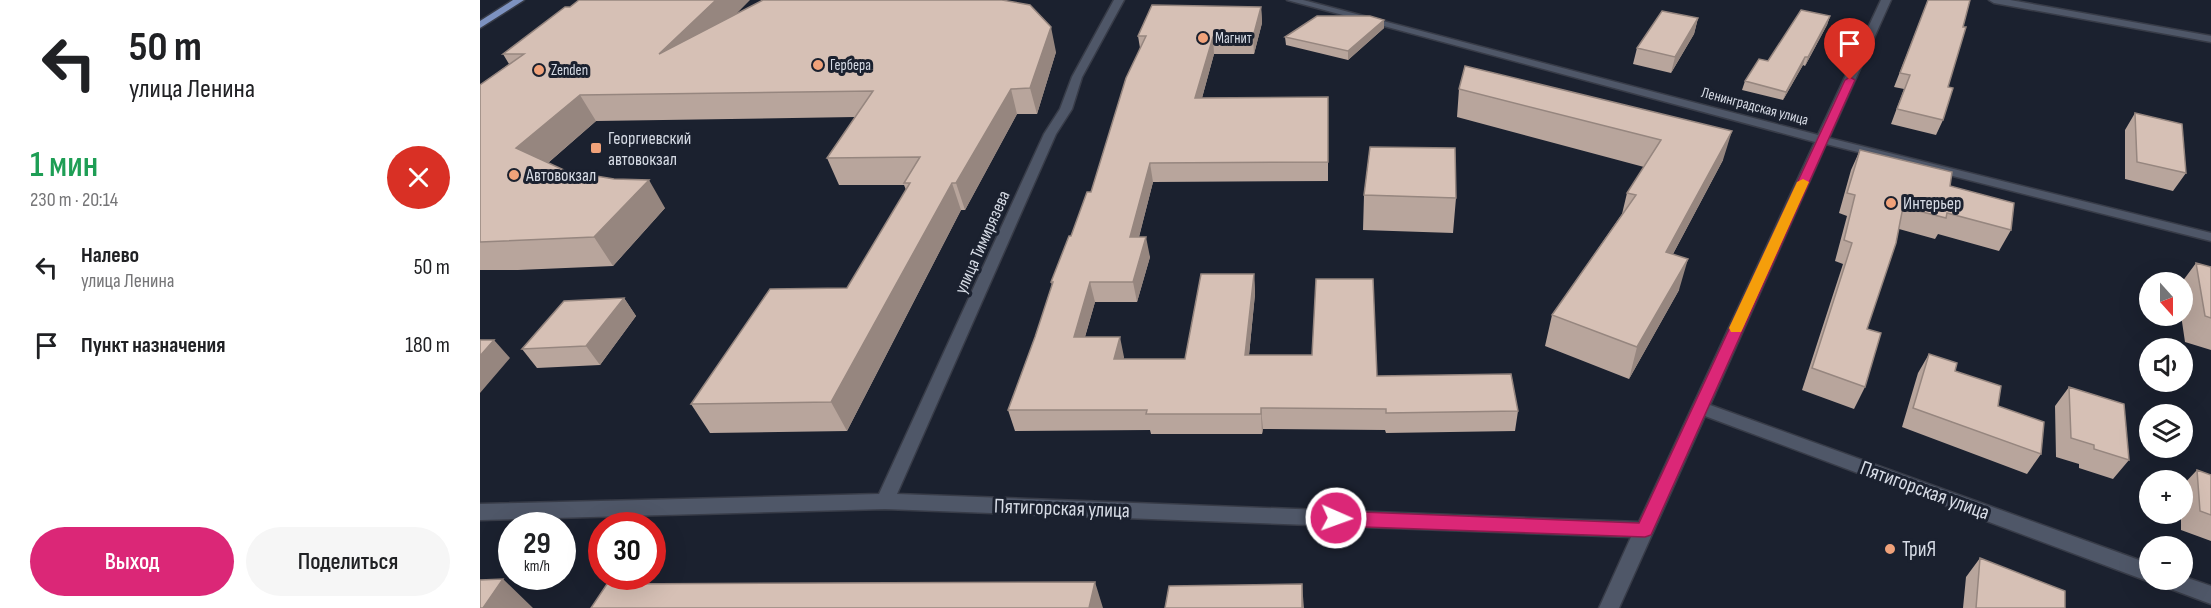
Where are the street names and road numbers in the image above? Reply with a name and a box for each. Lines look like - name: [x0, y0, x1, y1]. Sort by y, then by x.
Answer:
- street label: Ленинградская улица: [1699, 83, 1811, 130]
- street label: улица Тимирязева: [950, 187, 1015, 297]
- street label: Пятигорская улица: [1857, 455, 1993, 525]
- street label: Пятигорская улица: [994, 494, 1130, 523]

